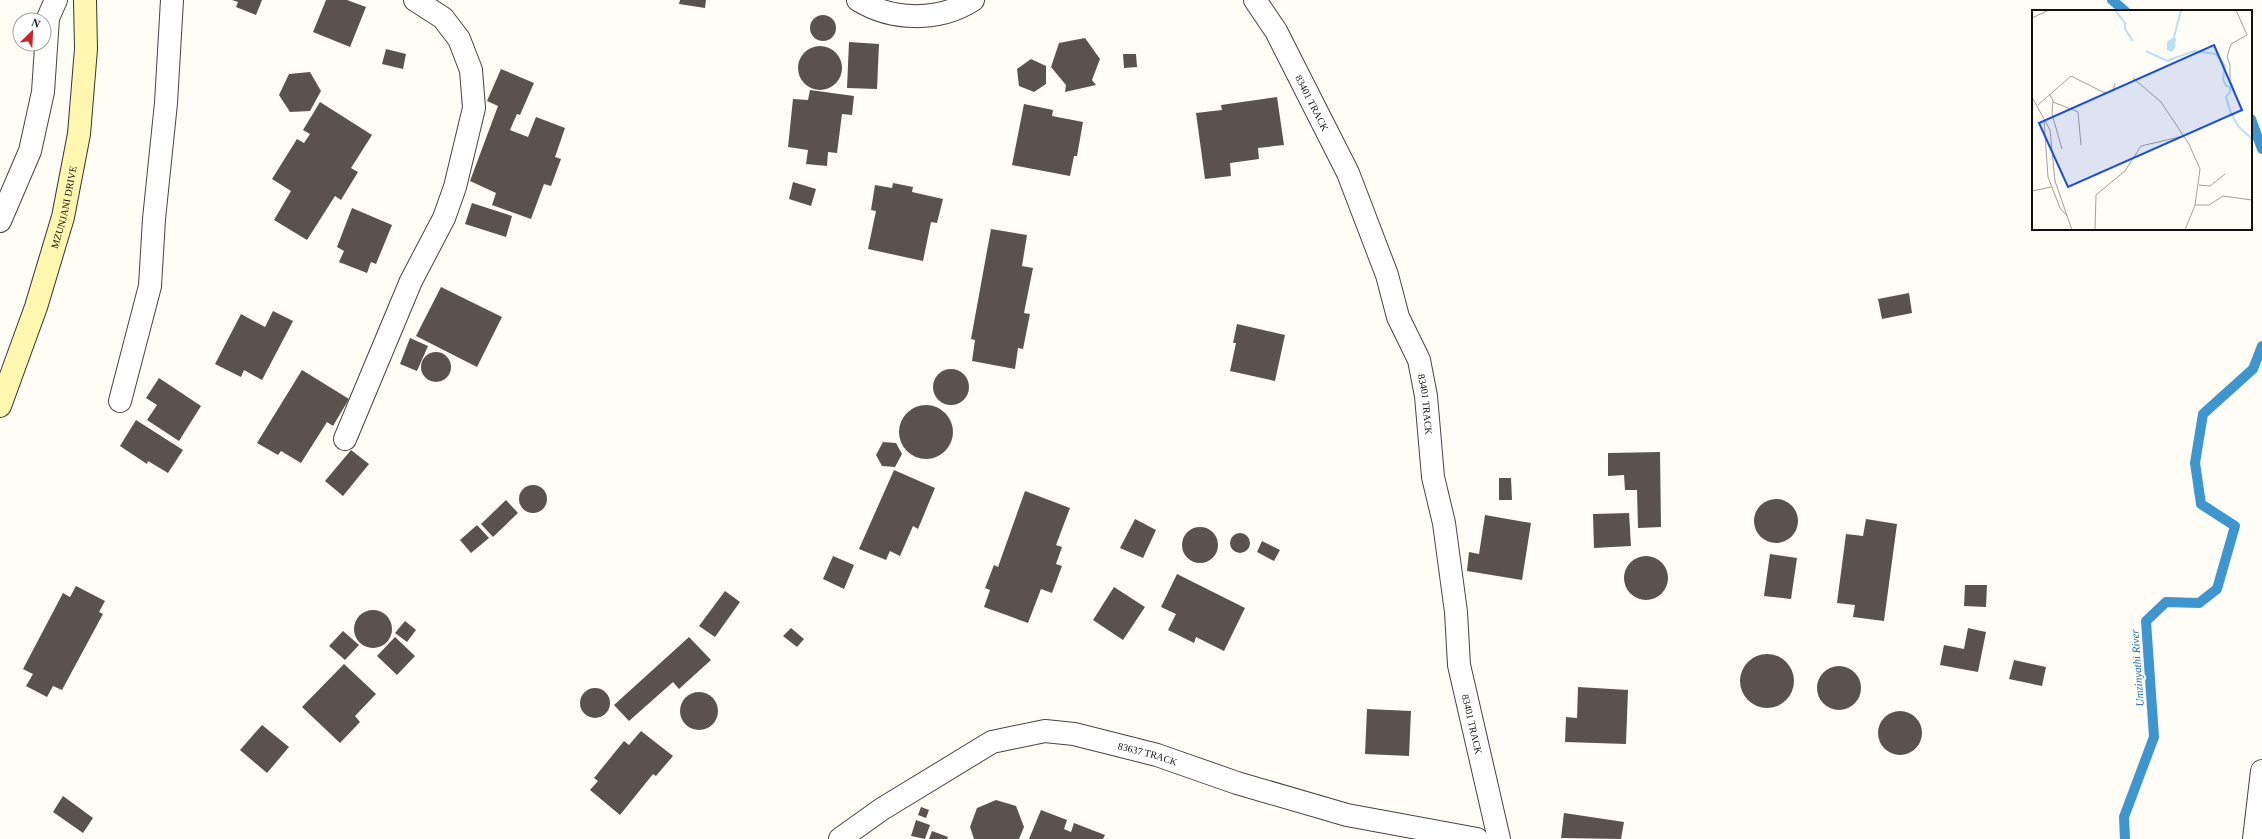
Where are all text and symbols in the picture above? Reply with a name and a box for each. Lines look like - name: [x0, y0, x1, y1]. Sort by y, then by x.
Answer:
- inset map: [2032, 10, 2252, 230]
- north arrow: [12, 12, 52, 52]
- text: N: [30, 16, 42, 30]
- street label: 83401 TRACK: [1294, 73, 1332, 133]
- street label: MZUNJANI DRIVE: [48, 165, 78, 250]
- street label: 83401 TRACK: [1416, 373, 1435, 436]
- water label: Umzinyathi River: [2128, 628, 2146, 707]
- street label: 83401 TRACK: [1460, 693, 1485, 756]
- street label: 83637 TRACK: [1117, 740, 1180, 767]

